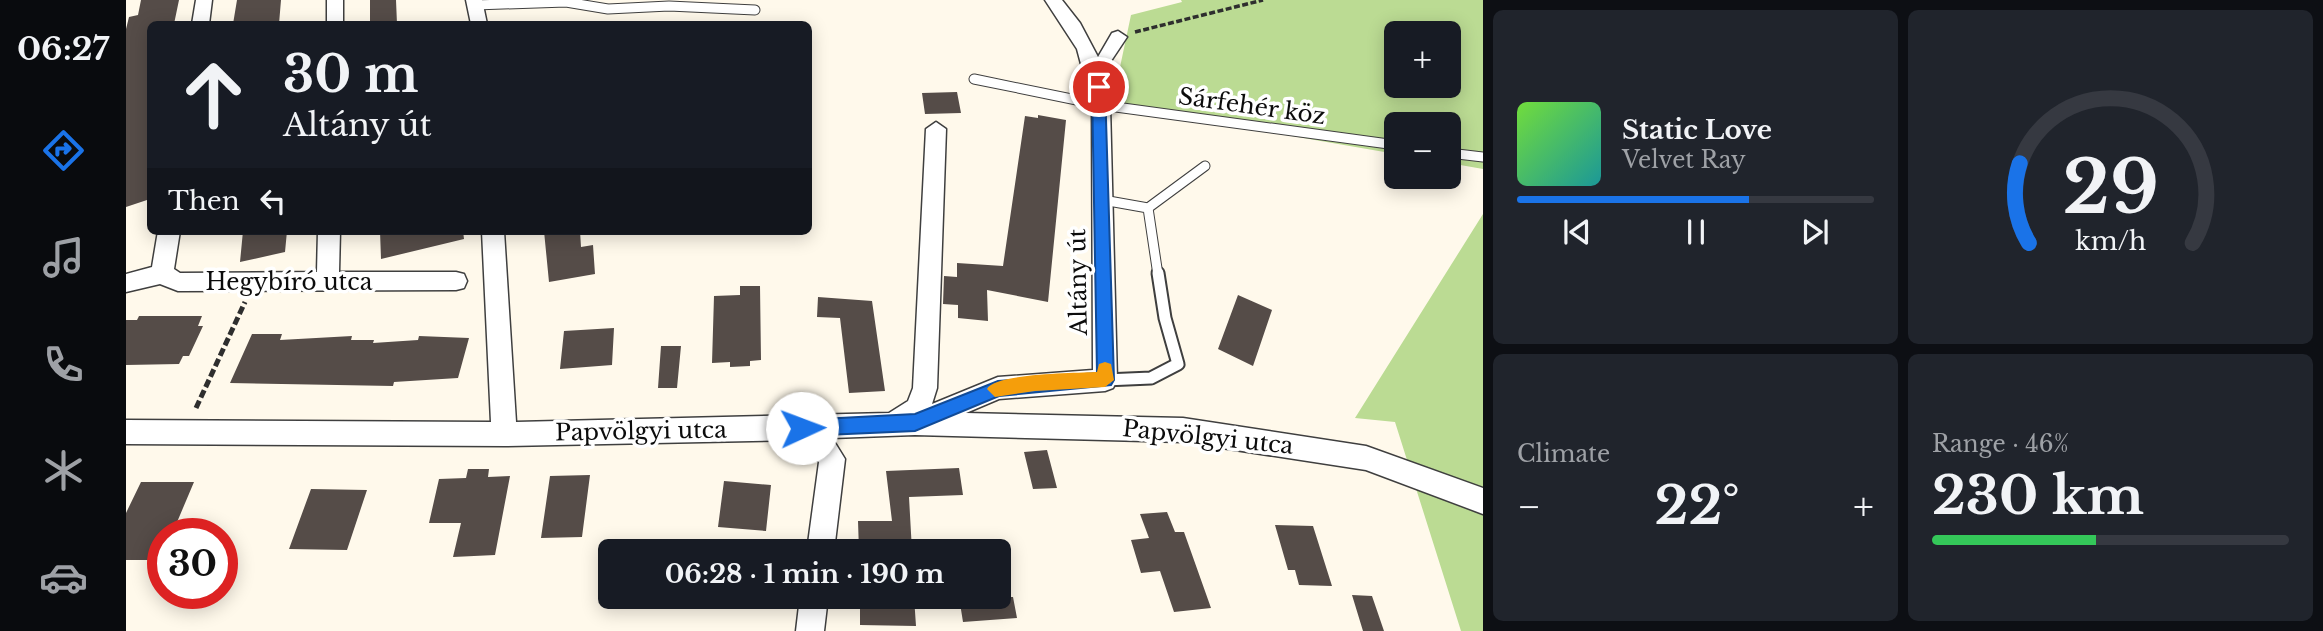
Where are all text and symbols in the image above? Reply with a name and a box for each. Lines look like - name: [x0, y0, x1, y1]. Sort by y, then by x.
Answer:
- map controls: [1384, 21, 1461, 189]
- button: +: [1384, 21, 1461, 98]
- text: 06:27: [17, 29, 109, 69]
- text: 30 m: [283, 44, 418, 105]
- icon: ahead: [168, 49, 259, 140]
- pin: [1069, 57, 1129, 117]
- icon: arrive: [1080, 68, 1118, 106]
- street label: Sárfehér köz: [1177, 82, 1327, 130]
- text: Altány út: [283, 105, 432, 145]
- button: −: [1384, 112, 1461, 189]
- text: Static Love: [1622, 114, 1772, 146]
- icon: directions: [39, 126, 88, 175]
- text: 29: [2062, 142, 2159, 233]
- text: Velvet Ray: [1622, 146, 1746, 174]
- icon: left: [254, 182, 292, 220]
- text: Then: [168, 185, 240, 217]
- icon: previous: [1558, 213, 1596, 251]
- icon: pause: [1677, 213, 1715, 251]
- icon: next: [1796, 213, 1834, 251]
- text: km/h: [2075, 226, 2146, 257]
- street label: Altány út: [1063, 228, 1093, 337]
- icon: music: [39, 233, 88, 282]
- street label: Hegybíró utca: [206, 268, 373, 296]
- icon: phone: [39, 340, 88, 389]
- position arrow: [765, 391, 839, 465]
- street label: Papvölgyi utca: [1121, 414, 1295, 460]
- street label: Papvölgyi utca: [555, 416, 727, 446]
- text: Range · 46%: [1932, 430, 2069, 458]
- text: Climate: [1517, 440, 1610, 468]
- icon: climate: [39, 446, 88, 495]
- text: 230 km: [1932, 464, 2144, 528]
- text: 22°: [1655, 474, 1740, 538]
- text: −: [1517, 483, 1541, 530]
- text: +: [1853, 483, 1874, 530]
- speed limit sign: 30: [147, 518, 238, 609]
- icon: car: [39, 553, 88, 602]
- text: 06:28 · 1 min · 190 m: [665, 558, 944, 590]

